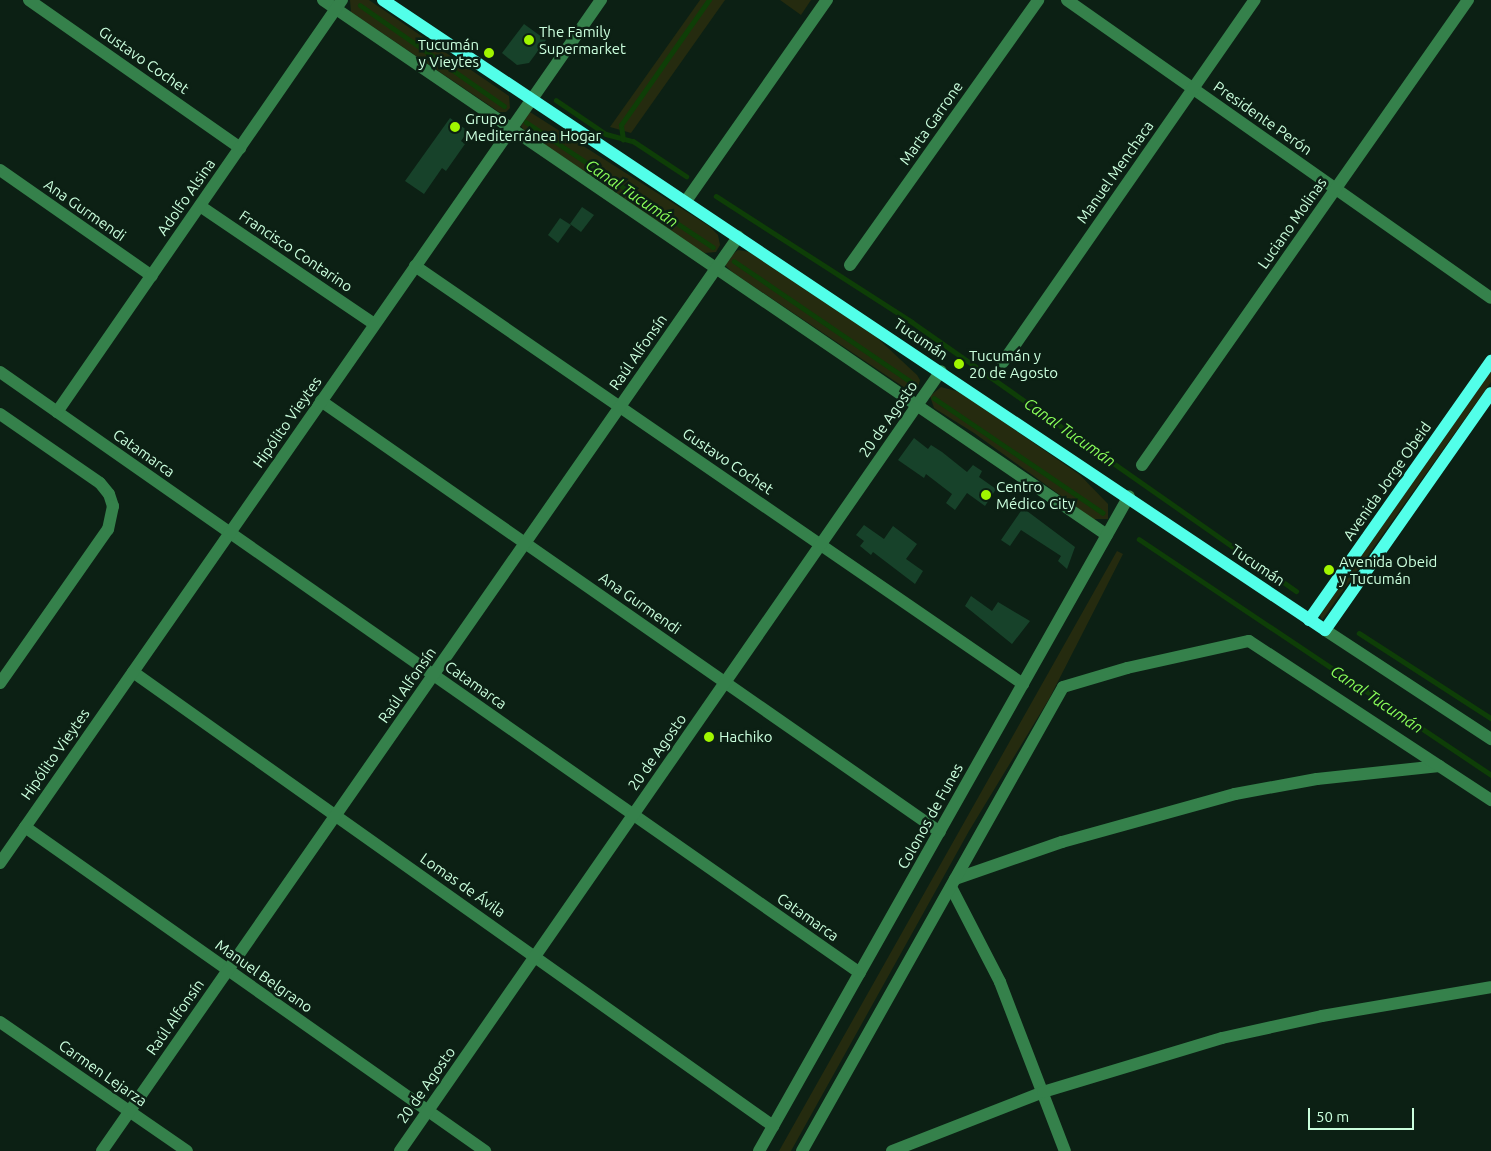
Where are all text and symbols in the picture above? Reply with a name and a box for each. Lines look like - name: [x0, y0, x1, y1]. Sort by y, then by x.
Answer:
- street label: Gustavo Cochet: [96, 22, 192, 98]
- place label: The Family Supermarket: [539, 22, 626, 57]
- marker: The Family Supermarket: [523, 34, 535, 46]
- place label: Tucumán y Vieytes: [418, 35, 479, 70]
- marker: Tucumán y Vieytes: [483, 47, 495, 59]
- street label: Presidente Perón: [1210, 77, 1316, 159]
- street label: Marta Garrone: [896, 78, 966, 168]
- place label: Grupo Mediterránea Hogar: [465, 109, 601, 144]
- street label: Manuel Menchaca: [1073, 117, 1157, 227]
- marker: Grupo Mediterránea Hogar: [449, 121, 461, 133]
- street label: Adolfo Alsina: [153, 155, 219, 239]
- water label: Canal Tucumán: [582, 155, 682, 231]
- street label: Luciano Molinas: [1254, 174, 1330, 272]
- street label: Ana Gurmendi: [41, 175, 129, 245]
- street label: Francisco Contarino: [236, 206, 356, 296]
- street label: Raúl Alfonsín: [605, 311, 671, 393]
- street label: Tucumán: [891, 314, 951, 364]
- place label: Tucumán y 20 de Agosto: [969, 346, 1058, 381]
- marker: Tucumán y 20 de Agosto: [953, 358, 965, 370]
- street label: Hipólito Vieytes: [249, 373, 325, 471]
- street label: 20 de Agosto: [855, 377, 921, 461]
- water label: Canal Tucumán: [1020, 393, 1120, 471]
- street label: Avenida Jorge Obeid: [1339, 418, 1435, 544]
- street label: Gustavo Cochet: [679, 424, 777, 498]
- street label: Catamarca: [110, 425, 178, 481]
- place label: Centro Médico City: [996, 477, 1075, 512]
- marker: Centro Médico City: [980, 489, 992, 501]
- street label: Tucumán: [1228, 540, 1288, 590]
- place label: Avenida Obeid y Tucumán: [1339, 552, 1437, 587]
- marker: Avenida Obeid y Tucumán: [1323, 564, 1335, 576]
- street label: Ana Gurmendi: [596, 568, 684, 638]
- street label: Raúl Alfonsín: [374, 644, 440, 726]
- street label: Catamarca: [442, 657, 510, 713]
- water label: Canal Tucumán: [1327, 661, 1427, 737]
- street label: Hipólito Vieytes: [17, 705, 93, 803]
- street label: 20 de Agosto: [624, 710, 690, 794]
- place label: Hachiko: [719, 728, 772, 746]
- marker: Hachiko: [703, 731, 715, 743]
- street label: Colonos de Funes: [894, 760, 966, 872]
- street label: Lomas de Ávila: [417, 849, 509, 921]
- street label: Catamarca: [774, 889, 842, 945]
- street label: Manuel Belgrano: [212, 936, 316, 1016]
- street label: Raúl Alfonsín: [142, 976, 208, 1058]
- street label: Carmen Lejarza: [55, 1036, 151, 1110]
- street label: 20 de Agosto: [393, 1043, 459, 1127]
- scale bar: [1311, 1098, 1417, 1130]
- text: 50 m: [1316, 1108, 1349, 1125]

